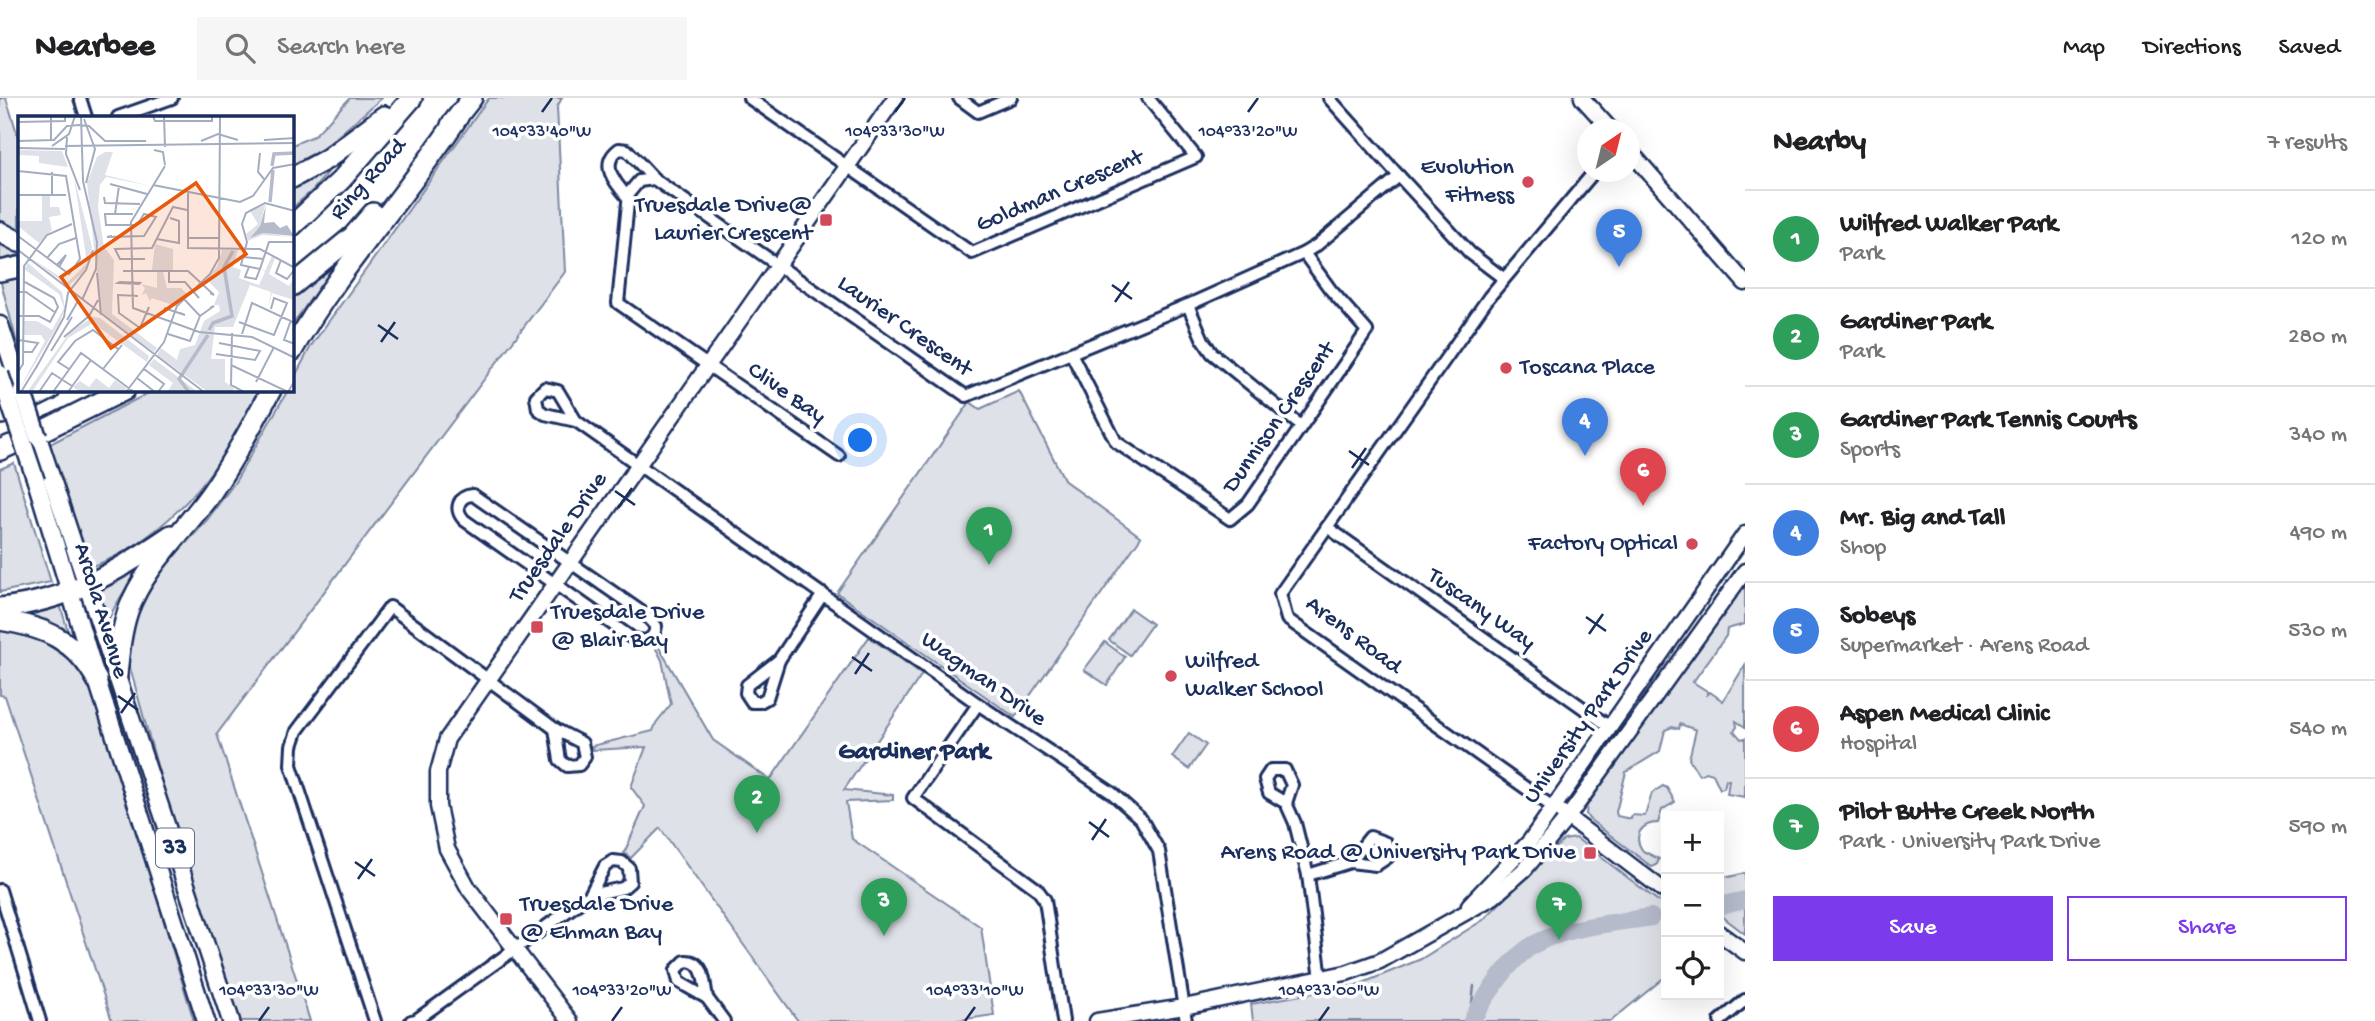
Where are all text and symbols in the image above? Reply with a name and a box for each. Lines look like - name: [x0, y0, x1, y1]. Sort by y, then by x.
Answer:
- search box: [197, 17, 687, 80]
- text: Nearbee: [35, 29, 155, 67]
- icon: search: [221, 29, 259, 67]
- text: Search here: [277, 33, 405, 64]
- text: Map: [2063, 34, 2105, 63]
- text: Directions: [2143, 34, 2241, 63]
- text: Saved: [2279, 34, 2340, 63]
- inset map: [18, 116, 294, 392]
- north arrow: [1577, 119, 1640, 182]
- text: 104°33'40"W: [492, 122, 591, 143]
- text: 104°33'30"W: [844, 122, 945, 143]
- text: 104°33'20"W: [1197, 122, 1298, 143]
- text: Nearby: [1773, 126, 1866, 161]
- text: 7 results: [2267, 130, 2347, 157]
- street label: Ring Road: [324, 131, 415, 227]
- street label: Goldman Crescent: [972, 143, 1150, 240]
- place label: Evolution Fitness: [1421, 154, 1515, 211]
- marker: Evolution Fitness: [1520, 174, 1536, 190]
- place label: Truesdale Drive@ Laurier Crescent: [633, 192, 814, 249]
- pin: 5: [1596, 209, 1642, 267]
- text: Wilfred Walker Park: [1840, 210, 2058, 241]
- marker: Truesdale Drive@ Laurier Crescent: [818, 212, 834, 228]
- text: 1: [1791, 226, 1801, 253]
- text: 120 m: [2292, 226, 2347, 253]
- text: Park: [1840, 241, 1884, 268]
- street label: Laurier Crescent: [831, 270, 979, 385]
- text: Gardiner Park: [1840, 308, 1992, 339]
- text: 2: [1790, 324, 1802, 351]
- text: 280 m: [2288, 324, 2347, 351]
- street label: Dunnison Crescent: [1216, 335, 1344, 501]
- text: Park: [1840, 339, 1884, 366]
- place label: Toscana Place: [1518, 354, 1655, 383]
- street label: Clive Bay: [741, 356, 831, 432]
- marker: Toscana Place: [1498, 360, 1514, 376]
- pin: 4: [1562, 398, 1608, 456]
- text: Gardiner Park Tennis Courts: [1840, 406, 2136, 437]
- text: 3: [1790, 422, 1802, 449]
- text: 340 m: [2289, 422, 2347, 449]
- your location: [843, 423, 877, 457]
- text: Sports: [1840, 437, 1900, 464]
- pin: 6: [1620, 448, 1666, 506]
- street label: Truesdale Drive: [502, 466, 615, 611]
- text: Mr. Big and Tall: [1840, 504, 2006, 535]
- pin: 1: [966, 507, 1012, 565]
- text: 4: [1791, 520, 1801, 547]
- text: 490 m: [2290, 520, 2347, 547]
- place label: Factory Optical: [1527, 530, 1678, 559]
- text: Shop: [1840, 535, 1886, 562]
- marker: Factory Optical: [1684, 536, 1700, 552]
- street label: Arcola Avenue: [66, 540, 134, 683]
- street label: Tuscany Way: [1420, 561, 1541, 658]
- street label: Arens Road: [1299, 590, 1409, 683]
- place label: Truesdale Drive @ Blair Bay: [549, 599, 705, 656]
- text: Sobeys: [1840, 602, 1915, 633]
- text: 5: [1790, 618, 1802, 645]
- text: 530 m: [2288, 618, 2347, 645]
- marker: Truesdale Drive @ Blair Bay: [529, 619, 545, 635]
- street label: University Park Drive: [1518, 623, 1661, 810]
- street label: Wagman Drive: [914, 626, 1052, 734]
- text: Supermarket · Arens Road: [1840, 633, 2088, 660]
- place label: Wilfred Walker School: [1185, 648, 1324, 705]
- marker: Wilfred Walker School: [1163, 668, 1179, 684]
- text: Aspen Medical Clinic: [1840, 700, 2049, 731]
- text: 6: [1790, 716, 1802, 743]
- text: 540 m: [2289, 716, 2347, 743]
- text: Hospital: [1840, 731, 1917, 758]
- district label: Gardiner Park: [838, 738, 993, 769]
- pin: 2: [734, 775, 780, 833]
- text: Pilot Butte Creek North: [1840, 798, 2094, 829]
- map controls: [1661, 811, 1724, 1000]
- button: +: [1661, 811, 1724, 874]
- text: 7: [1790, 814, 1802, 841]
- text: 590 m: [2289, 814, 2347, 841]
- road number: 33: [156, 828, 194, 868]
- text: Park · University Park Drive: [1840, 829, 2100, 856]
- place label: Arens Road @ University Park Drive: [1221, 839, 1577, 868]
- marker: Arens Road @ University Park Drive: [1582, 845, 1598, 861]
- button: −: [1661, 874, 1724, 937]
- pin: 3: [861, 878, 907, 936]
- pin: 7: [1536, 882, 1582, 940]
- place label: Truesdale Drive @ Ehman Bay: [518, 891, 674, 948]
- button: Save: [1773, 896, 2053, 961]
- button: Share: [2067, 896, 2347, 961]
- marker: Truesdale Drive @ Ehman Bay: [498, 911, 514, 927]
- button: locate: [1661, 937, 1724, 1000]
- text: 104°33'30"W: [218, 981, 319, 1002]
- text: 104°33'20"W: [571, 981, 672, 1002]
- text: 104°33'10"W: [925, 981, 1024, 1002]
- text: 104°33'00"W: [1278, 981, 1379, 1002]

